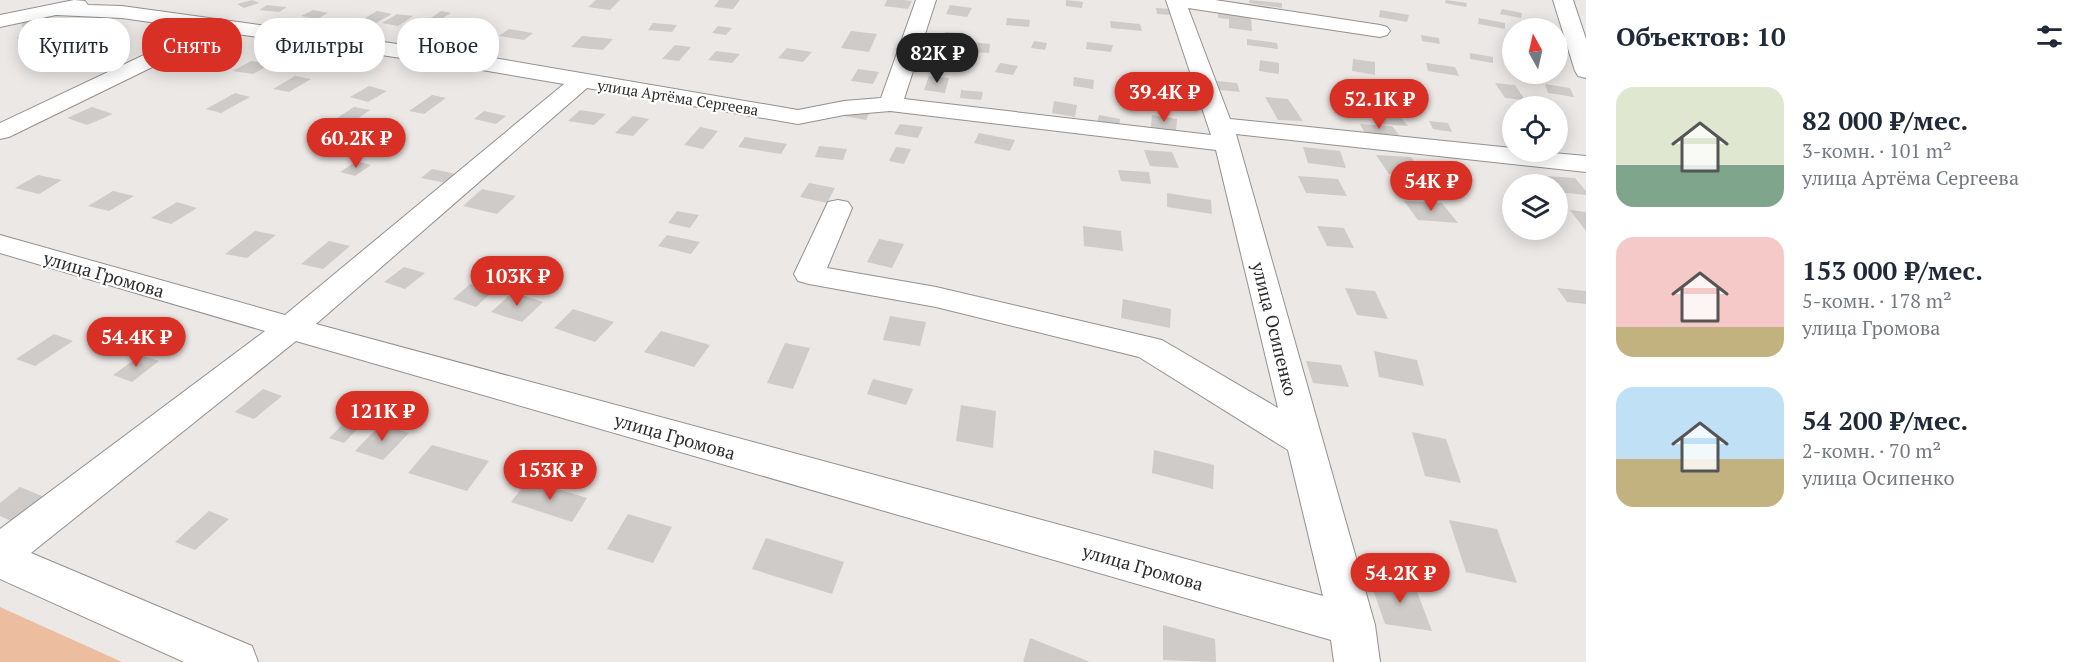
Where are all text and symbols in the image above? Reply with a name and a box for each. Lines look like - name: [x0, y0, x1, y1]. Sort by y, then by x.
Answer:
- chip: Купить: [18, 18, 130, 72]
- chip: Снять: [142, 18, 242, 72]
- chip: Фильтры: [254, 18, 385, 72]
- chip: Новое: [397, 18, 499, 72]
- north arrow: [1502, 18, 1568, 84]
- map controls: [1502, 18, 1568, 240]
- text: Объектов: 10: [1616, 19, 1786, 53]
- icon: filters: [2033, 20, 2066, 53]
- pin: 82K ₽: [895, 33, 979, 84]
- text: 82K ₽: [910, 39, 964, 66]
- pin: 39.4K ₽: [1109, 72, 1219, 123]
- street label: улица Артёма Сергеева: [595, 74, 760, 120]
- text: 39.4K ₽: [1129, 78, 1199, 105]
- pin: 52.1K ₽: [1324, 79, 1434, 130]
- text: 52.1K ₽: [1344, 85, 1414, 112]
- button: locate: [1502, 96, 1568, 162]
- text: 82 000 ₽/мес.: [1802, 103, 1968, 137]
- icon: home: [1664, 111, 1736, 183]
- pin: 60.2K ₽: [301, 118, 411, 169]
- text: 60.2K ₽: [321, 124, 391, 151]
- text: 3-комн. · 101 m²: [1802, 137, 1952, 164]
- pin: 54K ₽: [1389, 161, 1473, 212]
- text: улица Артёма Сергеева: [1802, 164, 2019, 191]
- text: 54K ₽: [1404, 167, 1458, 194]
- button: layers: [1502, 174, 1568, 240]
- street label: улица Громова: [40, 245, 167, 303]
- text: 153 000 ₽/мес.: [1802, 253, 1983, 287]
- pin: 103K ₽: [468, 256, 566, 307]
- street label: улица Осипенко: [1247, 259, 1303, 399]
- icon: home: [1664, 261, 1736, 333]
- text: 103K ₽: [485, 262, 549, 289]
- text: 5-комн. · 178 m²: [1802, 287, 1952, 314]
- text: улица Громова: [1802, 314, 1940, 341]
- pin: 54.4K ₽: [81, 317, 191, 368]
- text: 54.4K ₽: [101, 323, 171, 350]
- pin: 121K ₽: [333, 391, 431, 442]
- text: 121K ₽: [350, 397, 414, 424]
- text: 54 200 ₽/мес.: [1802, 403, 1968, 437]
- street label: улица Громова: [611, 407, 738, 465]
- icon: home: [1664, 411, 1736, 483]
- text: 2-комн. · 70 m²: [1802, 437, 1941, 464]
- pin: 153K ₽: [501, 450, 599, 501]
- text: 153K ₽: [518, 456, 582, 483]
- text: улица Осипенко: [1802, 464, 1955, 491]
- street label: улица Громова: [1079, 538, 1206, 596]
- pin: 54.2K ₽: [1345, 553, 1455, 604]
- text: 54.2K ₽: [1365, 559, 1435, 586]

